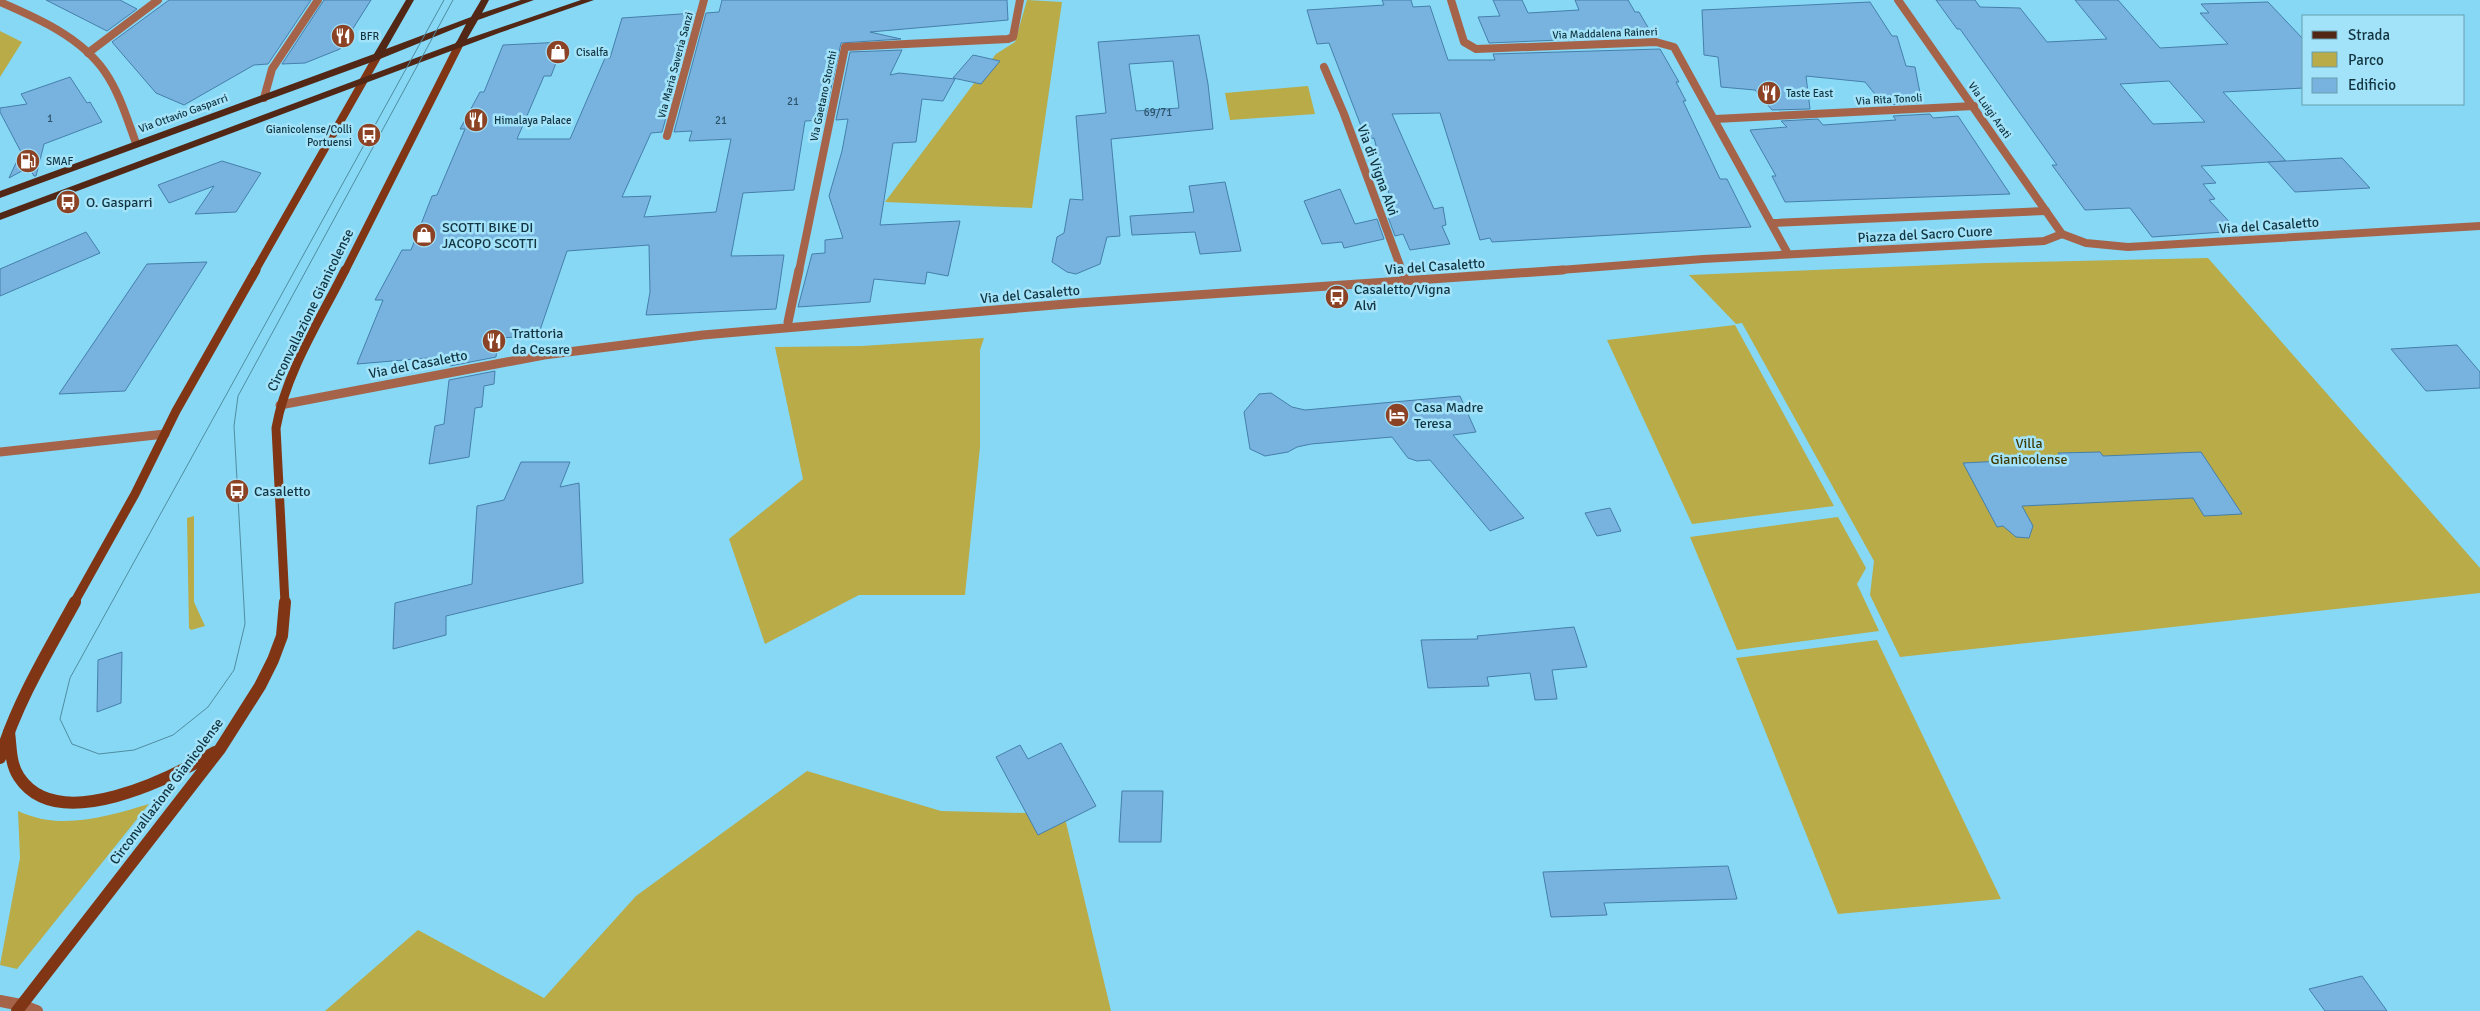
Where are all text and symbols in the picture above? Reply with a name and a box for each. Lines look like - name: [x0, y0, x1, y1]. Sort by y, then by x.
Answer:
- street label: Via Maria Saveria Sanzi: [655, 10, 696, 120]
- legend: [2302, 15, 2465, 105]
- restaurant icon: BFR: [330, 23, 356, 49]
- street label: Via Maddalena Raineri: [1552, 25, 1658, 42]
- text: Strada: [2348, 26, 2390, 44]
- place label: BFR: [360, 30, 379, 43]
- shop icon: Cisalfa: [545, 39, 571, 65]
- place label: Cisalfa: [576, 46, 609, 59]
- street label: Via Gaetano Storchi: [808, 49, 839, 143]
- text: Parco: [2348, 51, 2384, 69]
- text: Edificio: [2348, 76, 2396, 94]
- restaurant icon: Taste East: [1756, 80, 1782, 106]
- street label: Via Luigi Arati: [1965, 80, 2014, 141]
- place label: Taste East: [1786, 87, 1833, 100]
- street label: Via Ottavio Gasparri: [137, 91, 229, 136]
- street label: Via Rita Tonoli: [1855, 91, 1923, 108]
- house number: 21: [787, 95, 799, 108]
- house number: 69/71: [1144, 106, 1172, 119]
- restaurant icon: Himalaya Palace: [463, 107, 489, 133]
- house number: 1: [47, 112, 53, 125]
- place label: Himalaya Palace: [494, 114, 571, 127]
- house number: 21: [715, 114, 727, 127]
- bus stop icon: Gianicolense/Colli Portuensi: [356, 122, 382, 148]
- street label: Via di Vigna Alvi: [1353, 122, 1402, 218]
- place label: Gianicolense/Colli Portuensi: [266, 123, 352, 149]
- fuel station icon: SMAF: [15, 148, 41, 174]
- place label: SMAF: [46, 155, 74, 168]
- bus stop icon: O. Gasparri: [55, 189, 81, 215]
- place label: O. Gasparri: [86, 194, 153, 211]
- street label: Via del Casaletto: [2218, 214, 2320, 237]
- place label: SCOTTI BIKE DI JACOPO SCOTTI: [442, 219, 537, 252]
- shop icon: SCOTTI BIKE DI JACOPO SCOTTI: [411, 222, 437, 248]
- street label: Piazza del Sacro Cuore: [1857, 222, 1993, 247]
- street label: Circonvallazione Gianicolense: [264, 226, 357, 394]
- street label: Via del Casaletto: [1384, 255, 1486, 278]
- place label: Casaletto/Vigna Alvi: [1354, 281, 1450, 314]
- street label: Via del Casaletto: [979, 282, 1081, 307]
- bus stop icon: Casaletto/Vigna Alvi: [1324, 284, 1350, 310]
- place label: Trattoria da Cesare: [512, 325, 570, 358]
- restaurant icon: Trattoria da Cesare: [481, 328, 507, 354]
- street label: Via del Casaletto: [367, 347, 469, 382]
- place label: Casa Madre Teresa: [1414, 399, 1483, 432]
- hotel icon: Casa Madre Teresa: [1384, 402, 1410, 428]
- park label: Villa Gianicolense: [1991, 435, 2067, 468]
- bus stop icon: Casaletto: [224, 478, 250, 504]
- place label: Casaletto: [254, 483, 311, 500]
- street label: Circonvallazione Gianicolense: [106, 715, 227, 868]

